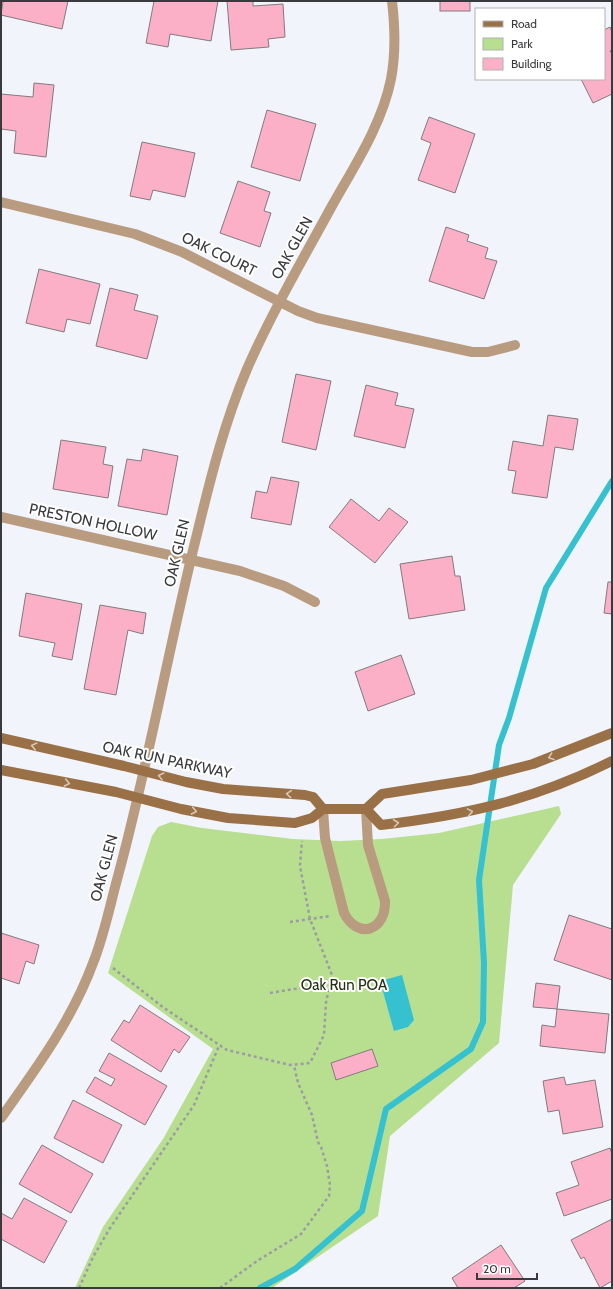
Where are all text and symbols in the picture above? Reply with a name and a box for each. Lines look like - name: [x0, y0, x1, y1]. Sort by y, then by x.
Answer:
- legend: [475, 8, 605, 80]
- text: Road: [511, 16, 537, 31]
- text: Park: [511, 36, 533, 51]
- text: Building: [511, 56, 553, 71]
- street label: OAK GLEN: [267, 213, 317, 283]
- street label: OAK COURT: [179, 228, 259, 280]
- street label: PRESTON HOLLOW: [27, 500, 159, 545]
- street label: OAK GLEN: [160, 517, 194, 589]
- street label: OAK RUN PARKWAY: [101, 738, 234, 783]
- one-way arrow: [31, 742, 37, 750]
- one-way arrow: [547, 753, 554, 761]
- one-way arrow: [158, 772, 165, 781]
- one-way arrow: [64, 778, 70, 787]
- one-way arrow: [286, 790, 292, 799]
- one-way arrow: [191, 806, 197, 815]
- one-way arrow: [467, 808, 473, 816]
- one-way arrow: [392, 819, 399, 828]
- street label: OAK GLEN: [86, 832, 122, 904]
- park label: Oak Run POA: [301, 976, 388, 994]
- scale bar: [477, 1255, 537, 1281]
- text: 20 m: [483, 1261, 511, 1276]

